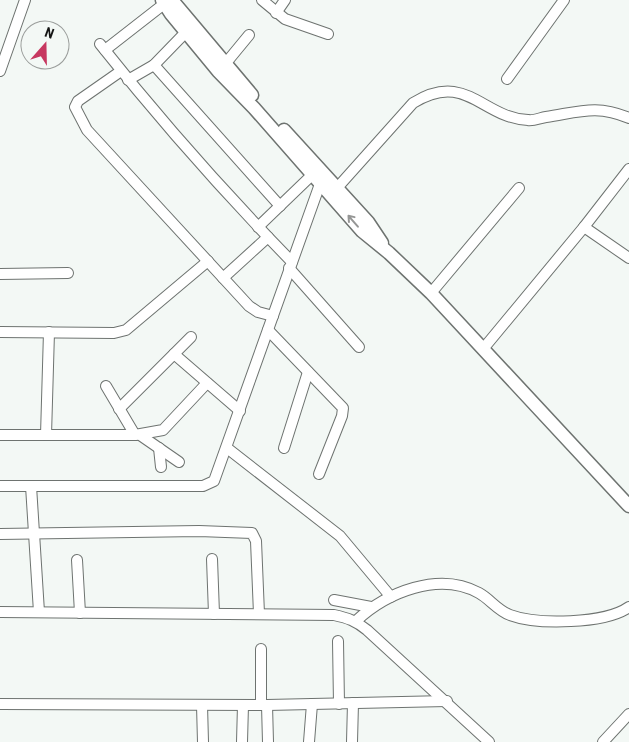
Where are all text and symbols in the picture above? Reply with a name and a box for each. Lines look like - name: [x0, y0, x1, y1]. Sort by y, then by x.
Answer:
- north arrow: [20, 20, 70, 70]
- text: N: [43, 24, 56, 42]
- one-way arrow: [347, 215, 359, 228]

